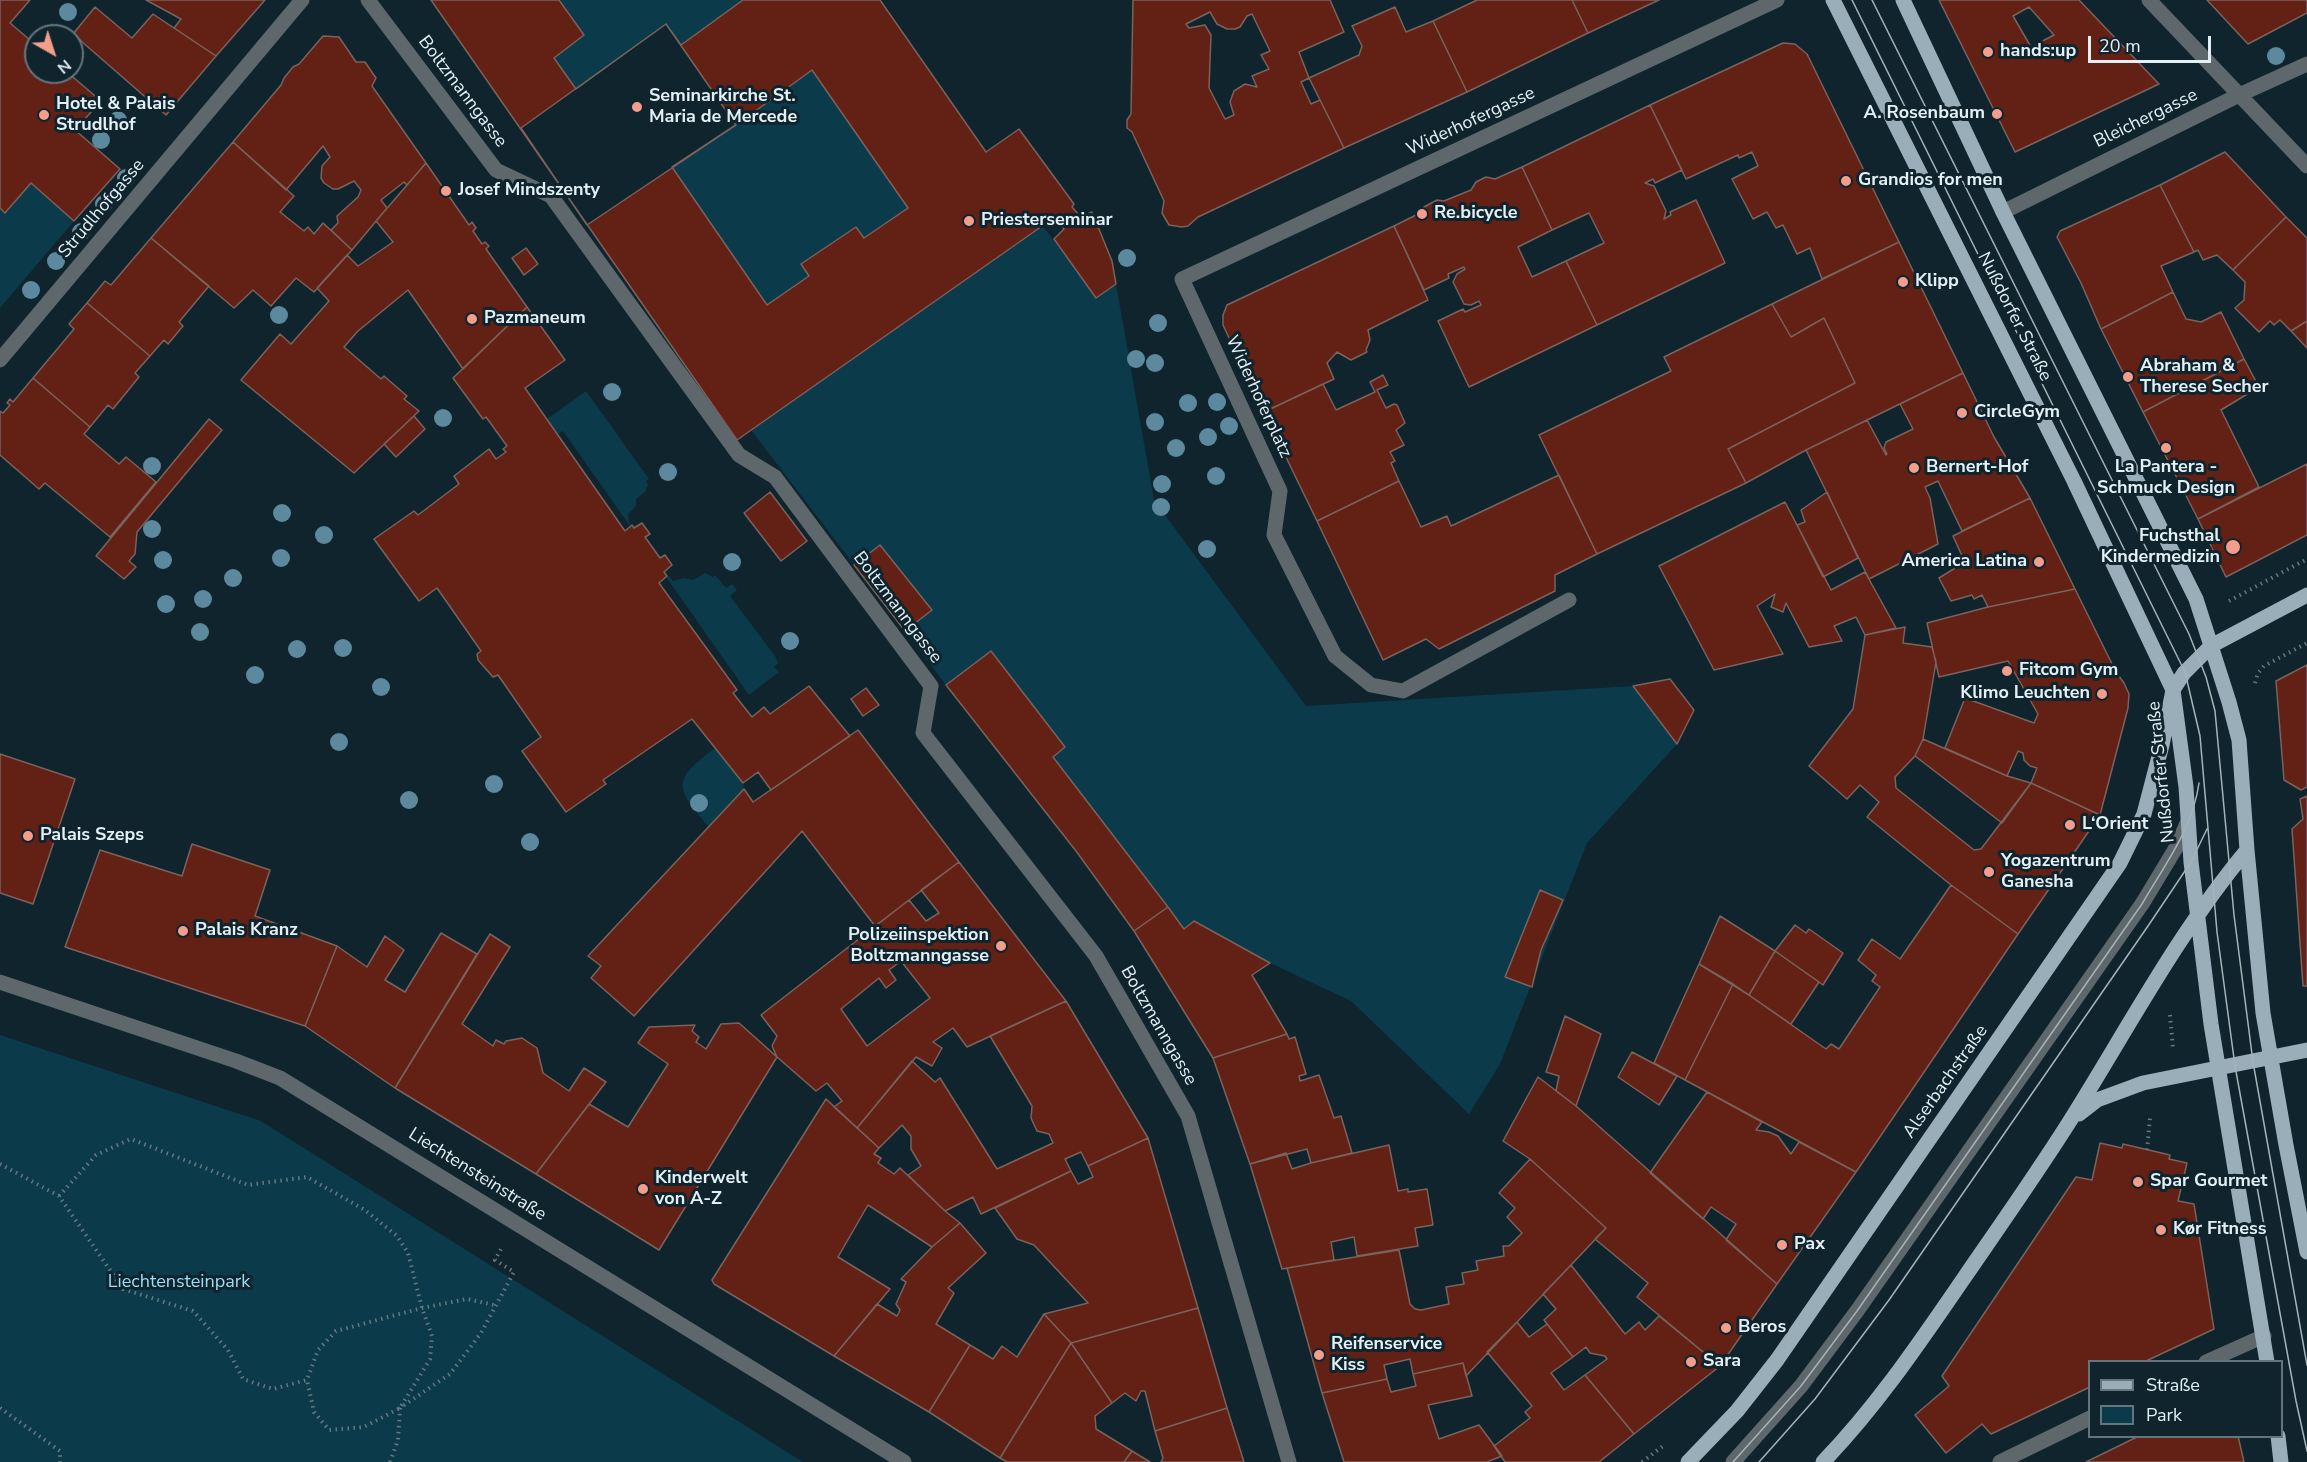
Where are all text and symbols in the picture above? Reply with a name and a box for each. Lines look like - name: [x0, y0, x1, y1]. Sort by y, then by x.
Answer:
- north arrow: [24, 24, 84, 84]
- scale bar: [2091, 24, 2214, 62]
- street label: Boltzmanngasse: [413, 32, 511, 152]
- text: 20 m: [2099, 34, 2141, 58]
- place label: hands:up: [2000, 41, 2076, 63]
- marker: hands:up: [1981, 45, 1995, 59]
- text: N: [52, 54, 76, 79]
- street label: Widerhofergasse: [1403, 83, 1539, 161]
- street label: Bleichergasse: [2091, 85, 2201, 153]
- place label: Seminarkirche St. Maria de Mercede: [649, 86, 797, 128]
- place label: Hotel & Palais Strudlhof: [56, 94, 175, 136]
- marker: Seminarkirche St. Maria de Mercede: [630, 100, 644, 114]
- place label: A. Rosenbaum: [1864, 103, 1985, 125]
- marker: A. Rosenbaum: [1990, 107, 2004, 121]
- marker: Hotel & Palais Strudlhof: [37, 108, 51, 122]
- street label: Strudlhofgasse: [54, 155, 150, 263]
- place label: Grandios for men: [1858, 170, 2003, 192]
- marker: Grandios for men: [1839, 174, 1853, 188]
- place label: Josef Mindszenty: [458, 180, 600, 202]
- marker: Josef Mindszenty: [439, 184, 453, 198]
- place label: Re.bicycle: [1434, 203, 1518, 225]
- marker: Re.bicycle: [1415, 207, 1429, 221]
- place label: Priesterseminar: [981, 210, 1113, 232]
- marker: Priesterseminar: [962, 214, 976, 228]
- street label: Nußdorfer Straße: [1972, 249, 2056, 385]
- place label: Klipp: [1915, 271, 1959, 293]
- marker: Klipp: [1896, 275, 1910, 289]
- place label: Pazmaneum: [484, 308, 586, 330]
- marker: Pazmaneum: [465, 312, 479, 326]
- street label: Widerhoferplatz: [1220, 332, 1296, 462]
- place label: Abraham & Therese Secher: [2140, 356, 2268, 398]
- marker: Abraham & Therese Secher: [2121, 370, 2135, 384]
- place label: CircleGym: [1974, 402, 2060, 424]
- marker: CircleGym: [1955, 406, 1969, 420]
- marker: La Pantera - Schmuck Design: [2159, 441, 2173, 455]
- place label: Bernert-Hof: [1926, 457, 2028, 479]
- place label: La Pantera - Schmuck Design: [2097, 457, 2235, 500]
- marker: Bernert-Hof: [1907, 461, 1921, 475]
- place label: Fuchsthal Kindermedizin: [2101, 526, 2220, 568]
- marker: Fuchsthal Kindermedizin: [2224, 538, 2242, 556]
- street label: Boltzmanngasse: [848, 548, 946, 668]
- place label: America Latina: [1901, 551, 2027, 573]
- marker: America Latina: [2032, 555, 2046, 569]
- place label: Fitcom Gym: [2019, 660, 2118, 682]
- marker: Fitcom Gym: [2000, 664, 2014, 678]
- place label: Klimo Leuchten: [1960, 683, 2090, 705]
- marker: Klimo Leuchten: [2095, 687, 2109, 701]
- street label: Nußdorfer Straße: [2144, 700, 2180, 844]
- place label: L‘Orient: [2082, 814, 2148, 836]
- marker: L‘Orient: [2063, 818, 2077, 832]
- place label: Palais Szeps: [40, 825, 144, 847]
- marker: Palais Szeps: [21, 829, 35, 843]
- place label: Yogazentrum Ganesha: [2001, 851, 2111, 894]
- marker: Yogazentrum Ganesha: [1982, 865, 1996, 879]
- place label: Palais Kranz: [195, 920, 298, 942]
- marker: Palais Kranz: [176, 924, 190, 938]
- place label: Polizeiinspektion Boltzmanngasse: [848, 925, 989, 968]
- marker: Polizeiinspektion Boltzmanngasse: [994, 939, 1008, 953]
- street label: Boltzmanngasse: [1115, 962, 1201, 1090]
- street label: Alserbachstraße: [1899, 1021, 1993, 1143]
- street label: Liechtensteinstraße: [404, 1124, 550, 1226]
- place label: Kinderwelt von A-Z: [655, 1168, 748, 1210]
- place label: Spar Gourmet: [2150, 1171, 2267, 1193]
- marker: Spar Gourmet: [2131, 1175, 2145, 1189]
- marker: Kinderwelt von A-Z: [636, 1182, 650, 1196]
- place label: Kør Fitness: [2173, 1219, 2266, 1241]
- marker: Kør Fitness: [2154, 1223, 2168, 1237]
- place label: Pax: [1794, 1234, 1825, 1256]
- marker: Pax: [1775, 1238, 1789, 1252]
- park label: Liechtensteinpark: [108, 1272, 250, 1294]
- place label: Beros: [1738, 1317, 1786, 1339]
- marker: Beros: [1719, 1321, 1733, 1335]
- place label: Reifenservice Kiss: [1331, 1334, 1442, 1376]
- marker: Reifenservice Kiss: [1312, 1348, 1326, 1362]
- place label: Sara: [1703, 1351, 1741, 1373]
- marker: Sara: [1684, 1355, 1698, 1369]
- legend: [2088, 1360, 2283, 1438]
- text: Straße: [2146, 1373, 2200, 1397]
- text: Park: [2146, 1403, 2182, 1427]

